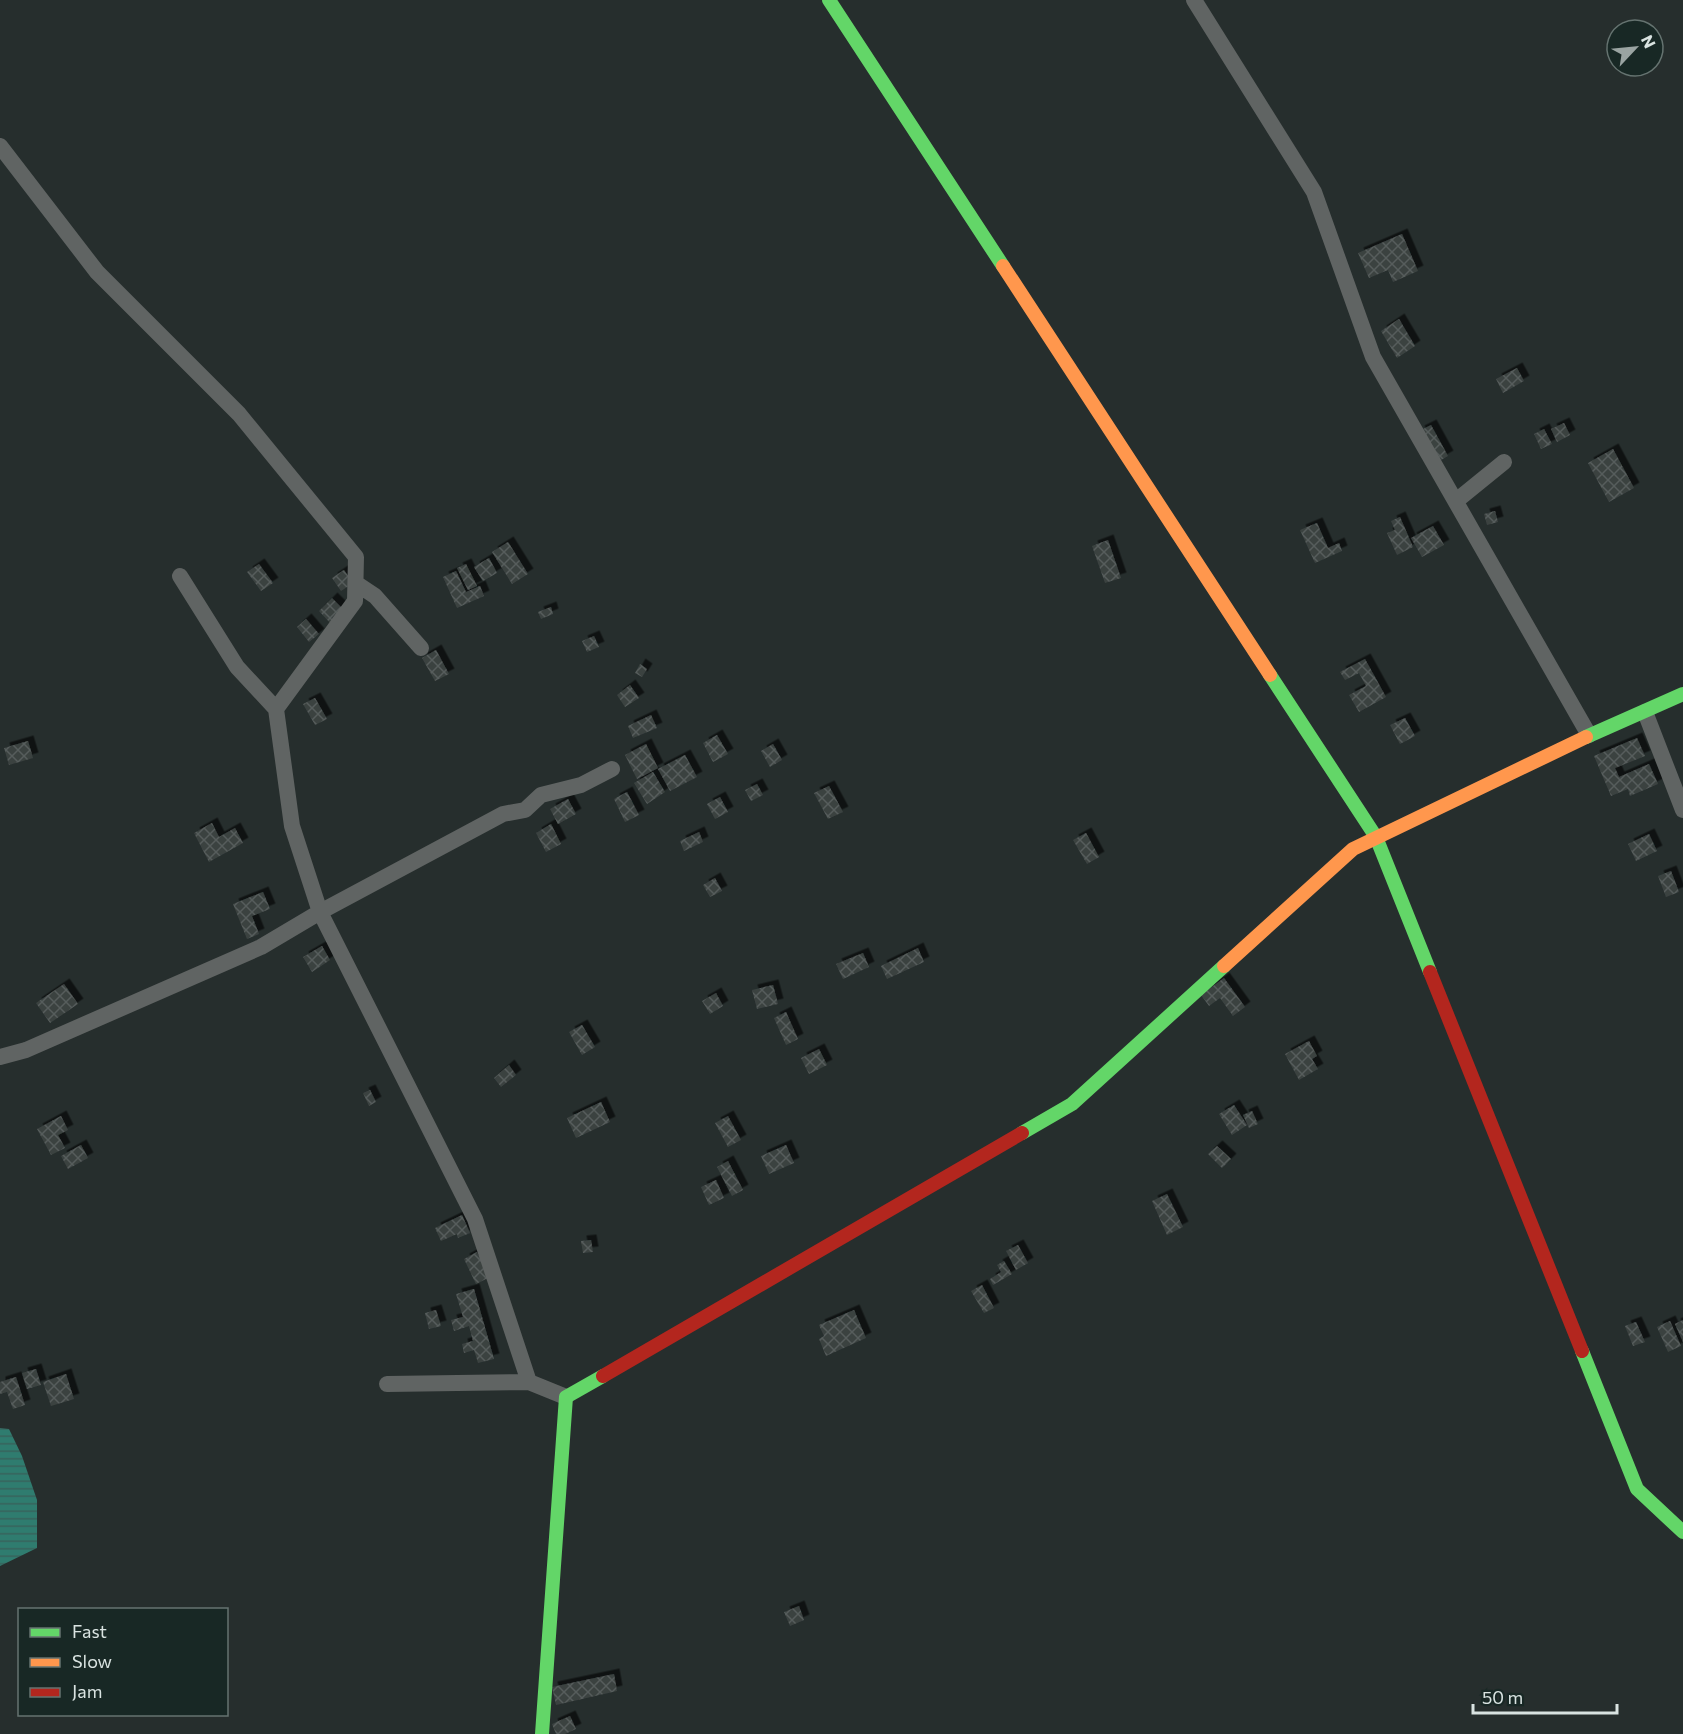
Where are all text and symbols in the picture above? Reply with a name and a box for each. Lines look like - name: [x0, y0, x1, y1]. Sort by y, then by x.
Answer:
- north arrow: [1605, 18, 1665, 78]
- text: N: [1638, 32, 1660, 51]
- legend: [18, 1608, 228, 1716]
- text: Fast: [72, 1620, 107, 1642]
- text: Slow: [72, 1650, 112, 1672]
- scale bar: [1473, 1677, 1617, 1715]
- text: Jam: [72, 1680, 102, 1702]
- text: 50 m: [1482, 1686, 1523, 1708]

